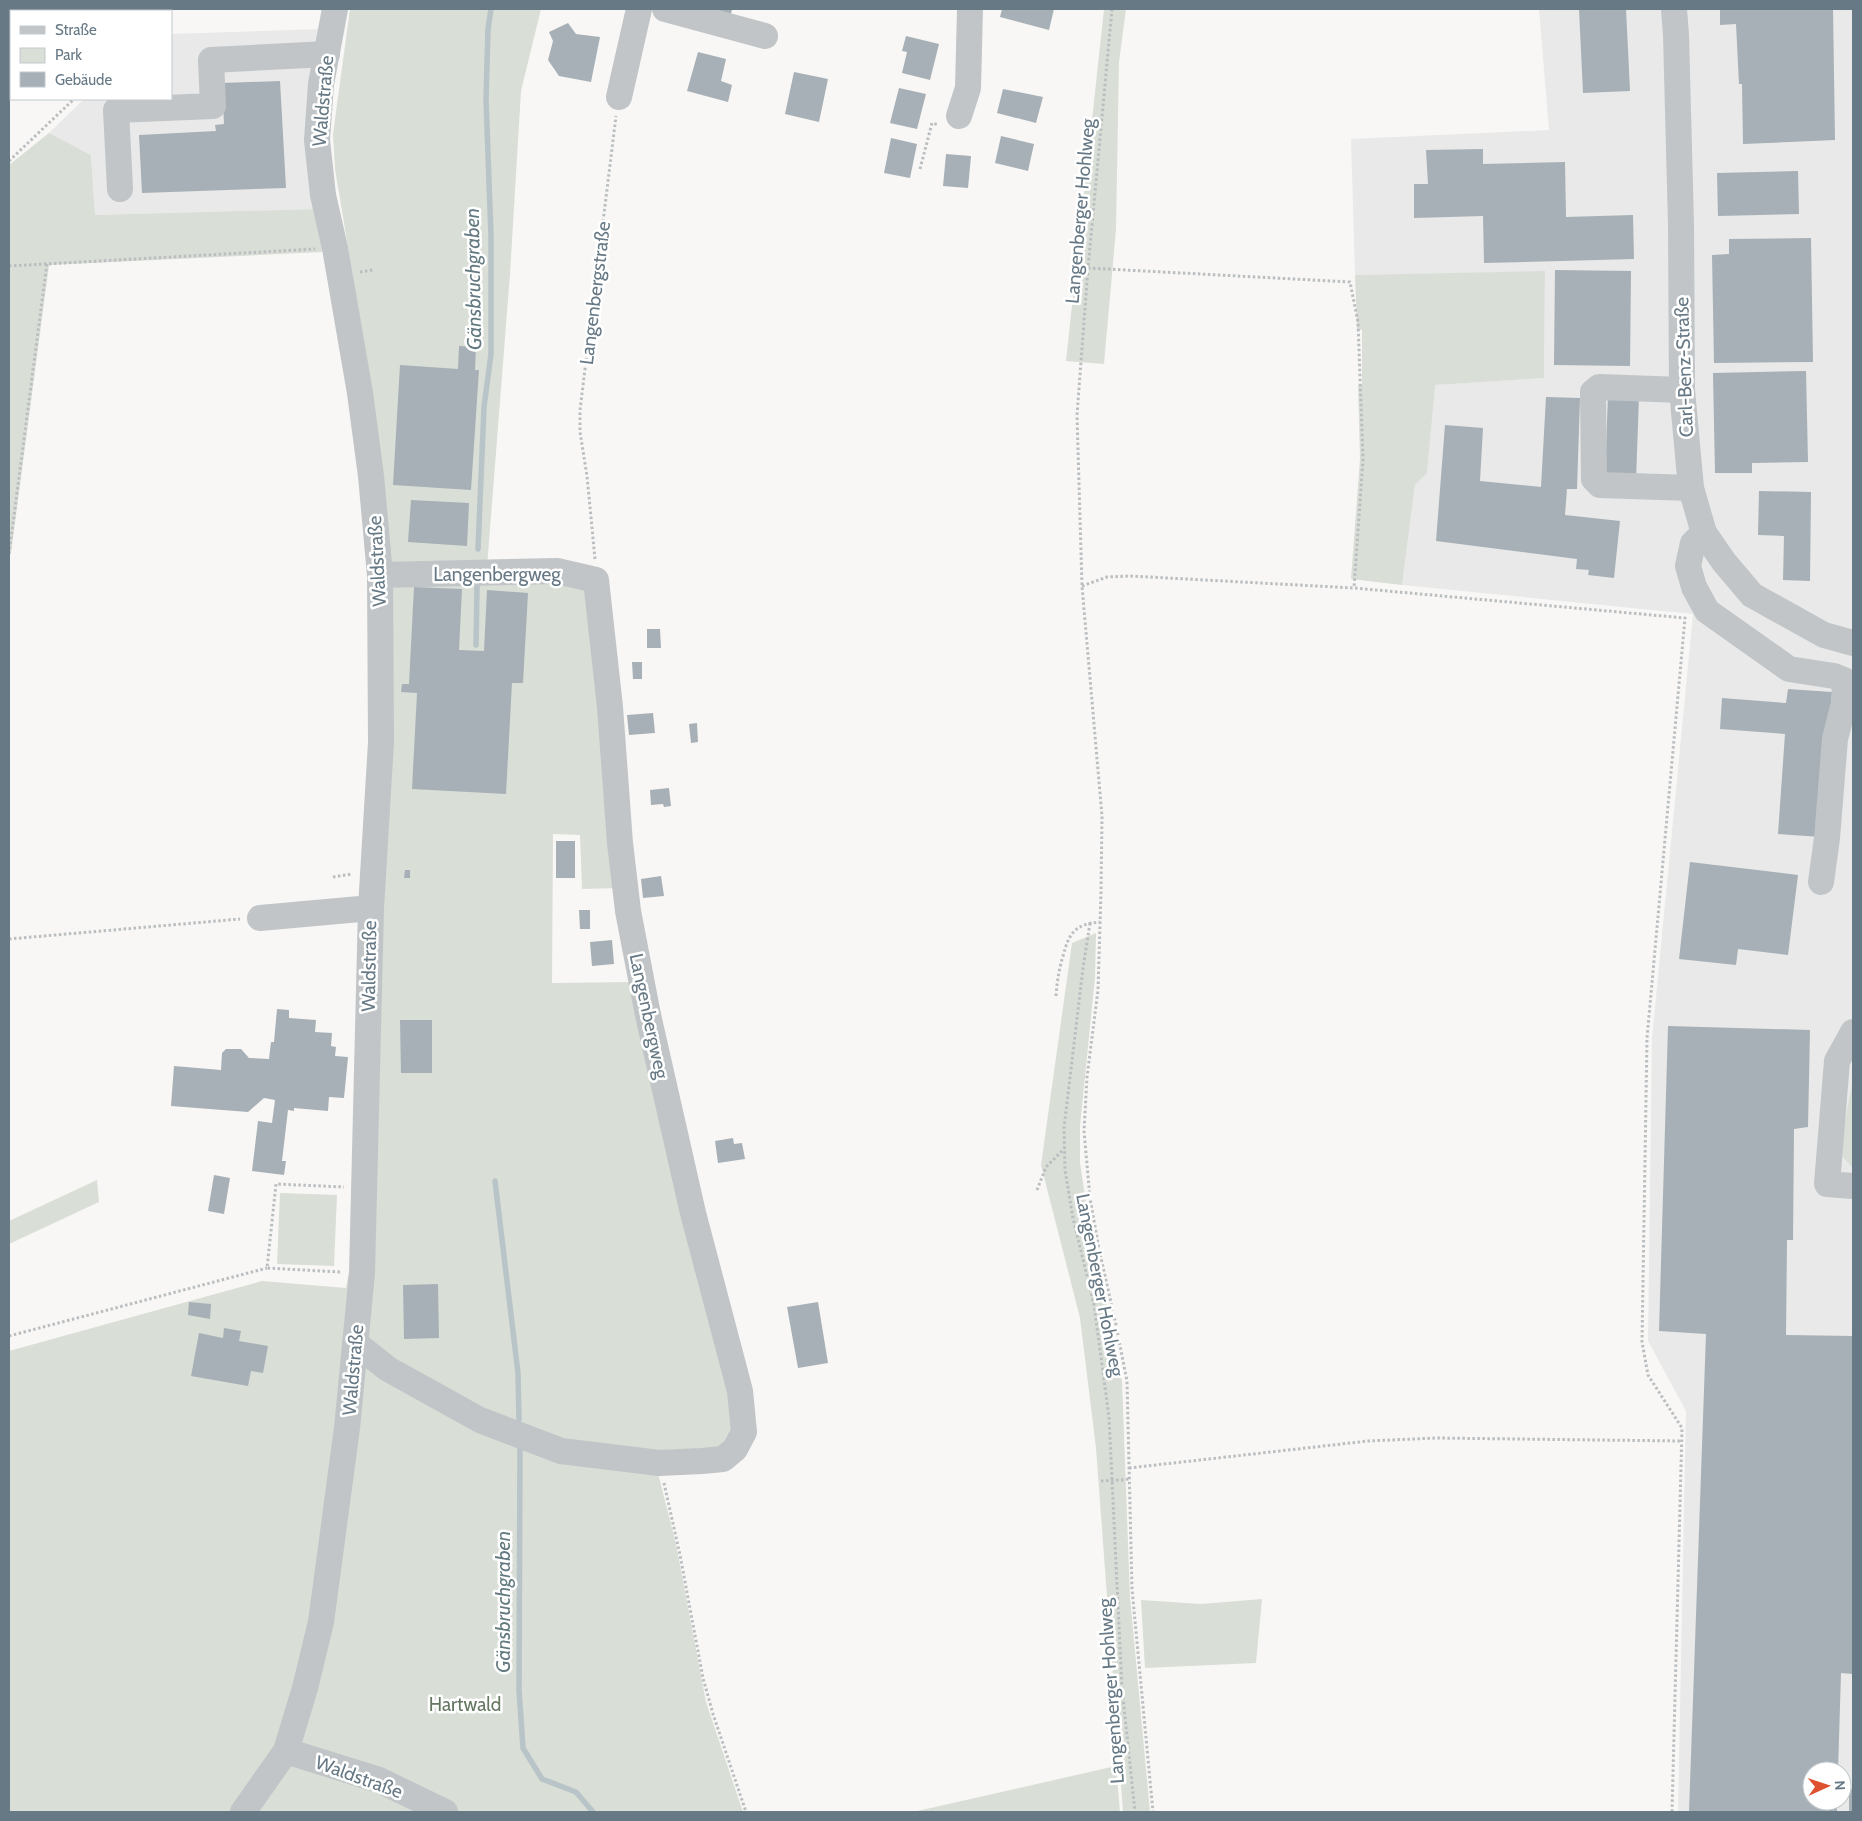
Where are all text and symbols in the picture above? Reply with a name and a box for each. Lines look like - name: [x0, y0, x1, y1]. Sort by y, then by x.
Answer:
- legend: [10, 10, 172, 100]
- text: Straße: [55, 21, 97, 39]
- text: Park: [55, 46, 82, 64]
- street label: Waldstraße: [308, 54, 338, 147]
- text: Gebäude: [55, 71, 112, 89]
- street label: Langenberger Hohlweg: [1060, 117, 1100, 305]
- water label: Gänsbruchgraben: [460, 208, 486, 350]
- street label: Langenbergstraße: [575, 220, 615, 366]
- street label: Carl-Benz-Straße: [1670, 296, 1698, 438]
- street label: Waldstraße: [363, 515, 391, 607]
- street label: Langenbergweg: [433, 563, 561, 586]
- street label: Waldstraße: [357, 920, 381, 1012]
- street label: Langenbergweg: [624, 951, 674, 1081]
- street label: Langenberger Hohlweg: [1071, 1192, 1129, 1379]
- street label: Waldstraße: [338, 1323, 368, 1416]
- water label: Gänsbruchgraben: [491, 1531, 515, 1673]
- street label: Langenberger Hohlweg: [1093, 1597, 1129, 1785]
- park label: Hartwald: [429, 1693, 501, 1716]
- street label: Waldstraße: [312, 1751, 406, 1803]
- north arrow: [1802, 1761, 1852, 1811]
- text: N: [1831, 1780, 1849, 1791]

